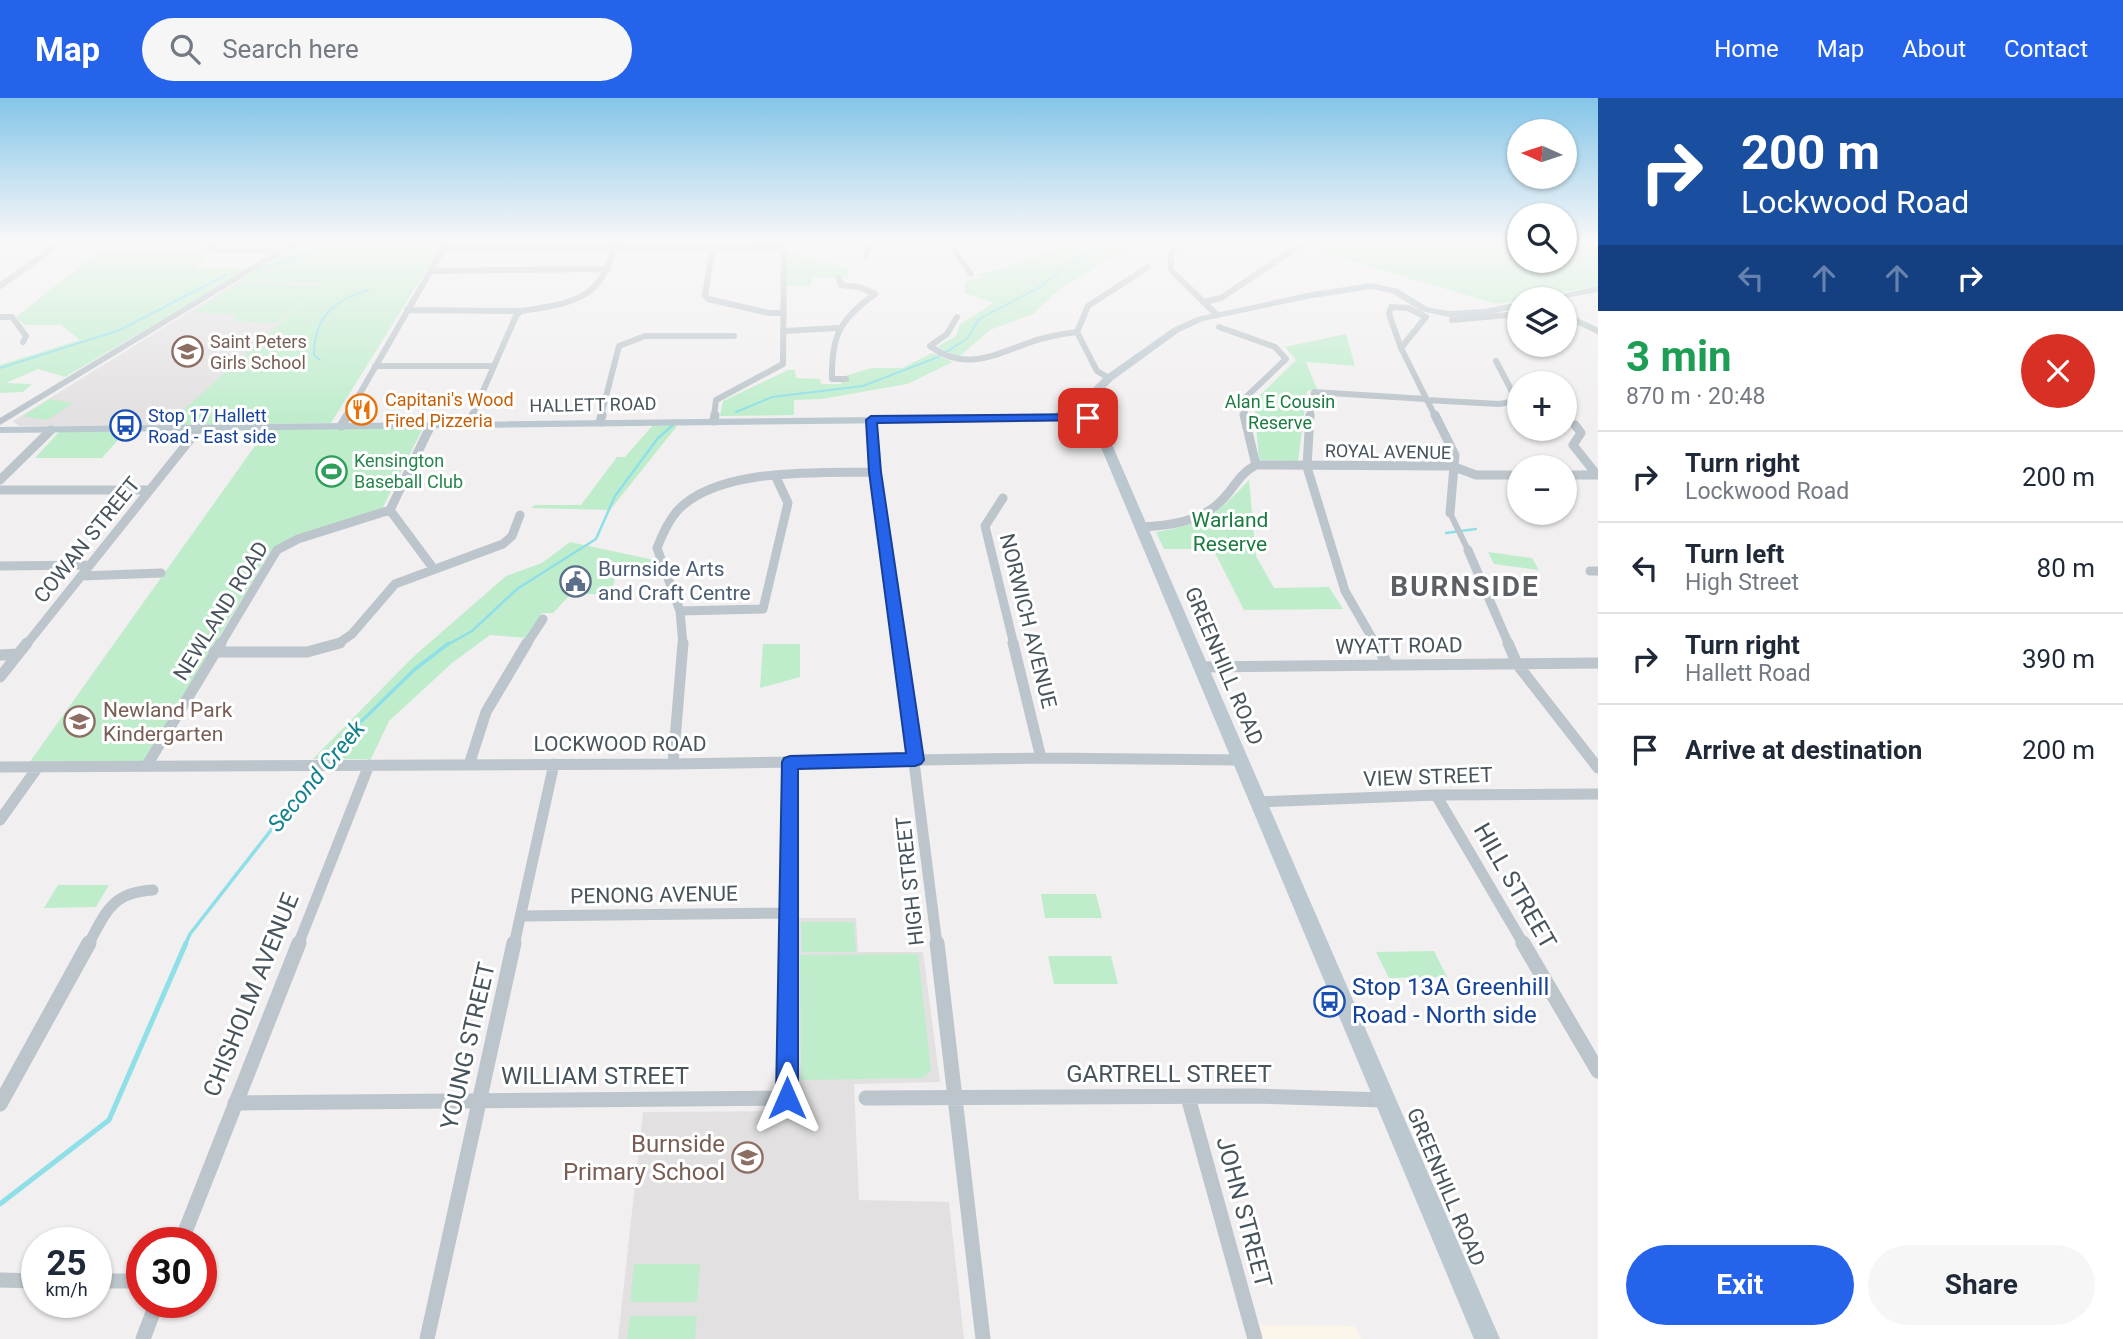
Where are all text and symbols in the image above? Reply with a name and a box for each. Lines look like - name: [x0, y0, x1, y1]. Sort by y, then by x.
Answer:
- search box: [142, 18, 632, 81]
- text: Map: [35, 30, 100, 69]
- icon: search: [166, 30, 204, 68]
- text: Search here: [222, 34, 359, 64]
- text: Home: [1714, 35, 1779, 63]
- text: Map: [1817, 35, 1864, 63]
- text: About: [1902, 35, 1966, 63]
- text: Contact: [2004, 35, 2088, 63]
- north arrow: [1507, 119, 1577, 189]
- map controls: [1507, 119, 1577, 525]
- text: 200 m: [1741, 124, 1880, 181]
- icon: right: [1626, 126, 1717, 217]
- text: Lockwood Road: [1741, 183, 1969, 221]
- button: search: [1507, 203, 1577, 273]
- icon: left: [1732, 259, 1770, 297]
- icon: ahead: [1805, 259, 1843, 297]
- icon: ahead: [1878, 259, 1916, 297]
- icon: right: [1951, 259, 1989, 297]
- button: layers: [1507, 287, 1577, 357]
- place label: Saint Peters Girls School: [210, 331, 307, 373]
- text: 3 min: [1626, 332, 1732, 381]
- button: close: [2021, 334, 2095, 408]
- school or university icon: Saint Peters Girls School: [170, 335, 204, 369]
- button: +: [1507, 371, 1577, 441]
- text: 870 m · 20:48: [1626, 383, 1765, 410]
- pin: [1058, 388, 1118, 448]
- place label: Capitani's Wood Fired Pizzeria: [385, 389, 514, 431]
- park label: Alan E Cousin Reserve: [1225, 391, 1335, 433]
- restaurant icon: Capitani's Wood Fired Pizzeria: [345, 393, 379, 427]
- street label: HALLETT ROAD: [529, 393, 657, 416]
- icon: arrive: [1069, 399, 1107, 437]
- place label: Stop 17 Hallett Road - East side: [148, 405, 276, 447]
- bus stop icon: Stop 17 Hallett Road - East side: [108, 409, 142, 443]
- street label: ROYAL AVENUE: [1325, 440, 1451, 463]
- text: Turn right: [1685, 448, 1800, 478]
- place label: Kensington Baseball Club: [354, 450, 463, 492]
- sports icon: Kensington Baseball Club: [314, 454, 348, 488]
- button: −: [1507, 455, 1577, 525]
- icon: right: [1626, 458, 1664, 496]
- text: 200 m: [2022, 462, 2095, 492]
- street label: COWAN STREET: [29, 472, 145, 608]
- text: Lockwood Road: [1685, 478, 1849, 505]
- park label: Warland Reserve: [1192, 508, 1268, 556]
- street label: NORWICH AVENUE: [995, 531, 1061, 711]
- street label: NEWLAND ROAD: [169, 537, 273, 685]
- text: Turn left: [1685, 539, 1784, 569]
- icon: left: [1626, 549, 1664, 587]
- text: 80 m: [2037, 553, 2095, 583]
- place label: Burnside Arts and Craft Centre: [598, 557, 751, 605]
- public building icon: Burnside Arts and Craft Centre: [558, 564, 592, 598]
- text: High Street: [1685, 569, 1799, 596]
- district label: BURNSIDE: [1390, 570, 1540, 603]
- street label: GREENHILL ROAD: [1180, 583, 1268, 749]
- text: Turn right: [1685, 630, 1800, 660]
- street label: WYATT ROAD: [1335, 633, 1463, 659]
- icon: right: [1626, 640, 1664, 678]
- text: 390 m: [2022, 644, 2095, 674]
- text: Hallett Road: [1685, 660, 1811, 687]
- place label: Newland Park Kindergarten: [103, 698, 233, 746]
- school or university icon: Newland Park Kindergarten: [63, 705, 97, 739]
- water label: Second Creek: [262, 715, 371, 837]
- icon: arrive: [1626, 731, 1664, 769]
- street label: LOCKWOOD ROAD: [533, 732, 707, 756]
- text: Arrive at destination: [1685, 735, 1922, 765]
- text: 200 m: [2022, 735, 2095, 765]
- street label: VIEW STREET: [1363, 763, 1494, 791]
- street label: HIGH STREET: [891, 815, 929, 947]
- street label: HILL STREET: [1468, 818, 1562, 954]
- street label: PENONG AVENUE: [570, 882, 738, 908]
- street label: CHISHOLM AVENUE: [197, 889, 305, 1101]
- street label: YOUNG STREET: [435, 960, 501, 1132]
- place label: Stop 13A Greenhill Road - North side: [1352, 973, 1549, 1029]
- bus stop icon: Stop 13A Greenhill Road - North side: [1312, 984, 1346, 1018]
- street label: GARTRELL STREET: [1066, 1060, 1272, 1088]
- position arrow: [750, 1061, 824, 1135]
- street label: WILLIAM STREET: [501, 1062, 689, 1090]
- street label: GREENHILL ROAD: [1402, 1104, 1490, 1270]
- place label: Burnside Primary School: [563, 1130, 725, 1186]
- street label: JOHN STREET: [1210, 1133, 1278, 1291]
- school or university icon: Burnside Primary School: [731, 1141, 765, 1175]
- speed limit sign: 30: [126, 1227, 217, 1318]
- text: 25: [46, 1243, 87, 1284]
- button: Exit: [1626, 1245, 1854, 1325]
- button: Share: [1868, 1245, 2095, 1325]
- text: km/h: [45, 1279, 88, 1300]

